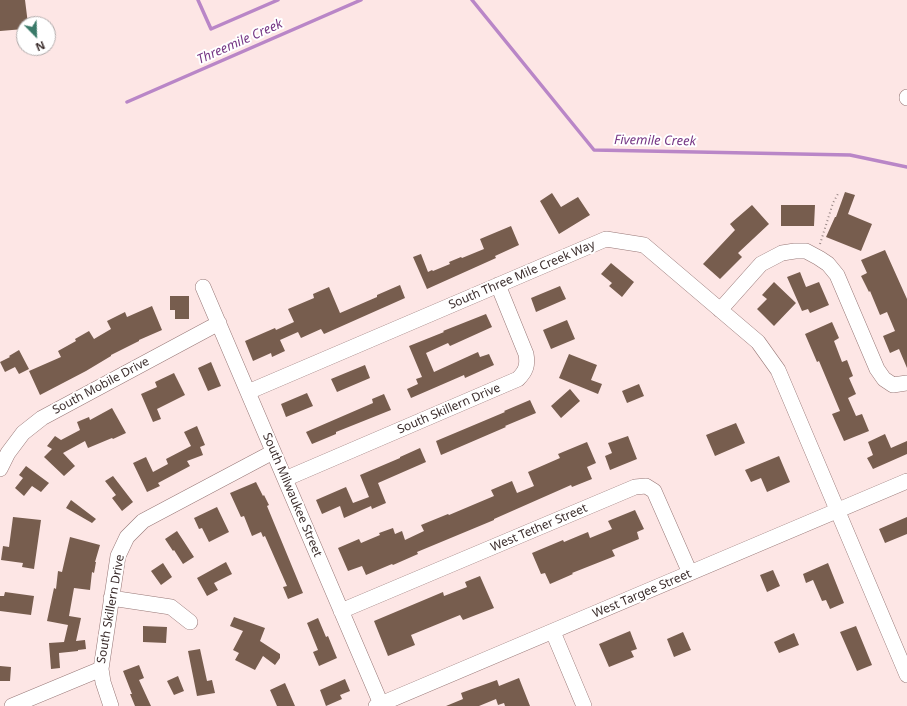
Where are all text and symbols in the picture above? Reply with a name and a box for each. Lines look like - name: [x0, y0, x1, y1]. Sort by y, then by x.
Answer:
- north arrow: [16, 16, 56, 56]
- water label: Threemile Creek: [195, 16, 285, 68]
- text: N: [33, 38, 48, 55]
- water label: Fivemile Creek: [614, 132, 696, 150]
- street label: South Three Mile Creek Way: [447, 238, 597, 312]
- street label: South Mobile Drive: [50, 354, 152, 418]
- street label: South Skillern Drive: [395, 381, 503, 437]
- street label: South Milwaukee Street: [259, 431, 325, 559]
- street label: West Tether Street: [489, 501, 589, 555]
- street label: South Skillern Drive: [94, 553, 128, 665]
- street label: West Targee Street: [591, 567, 693, 621]

